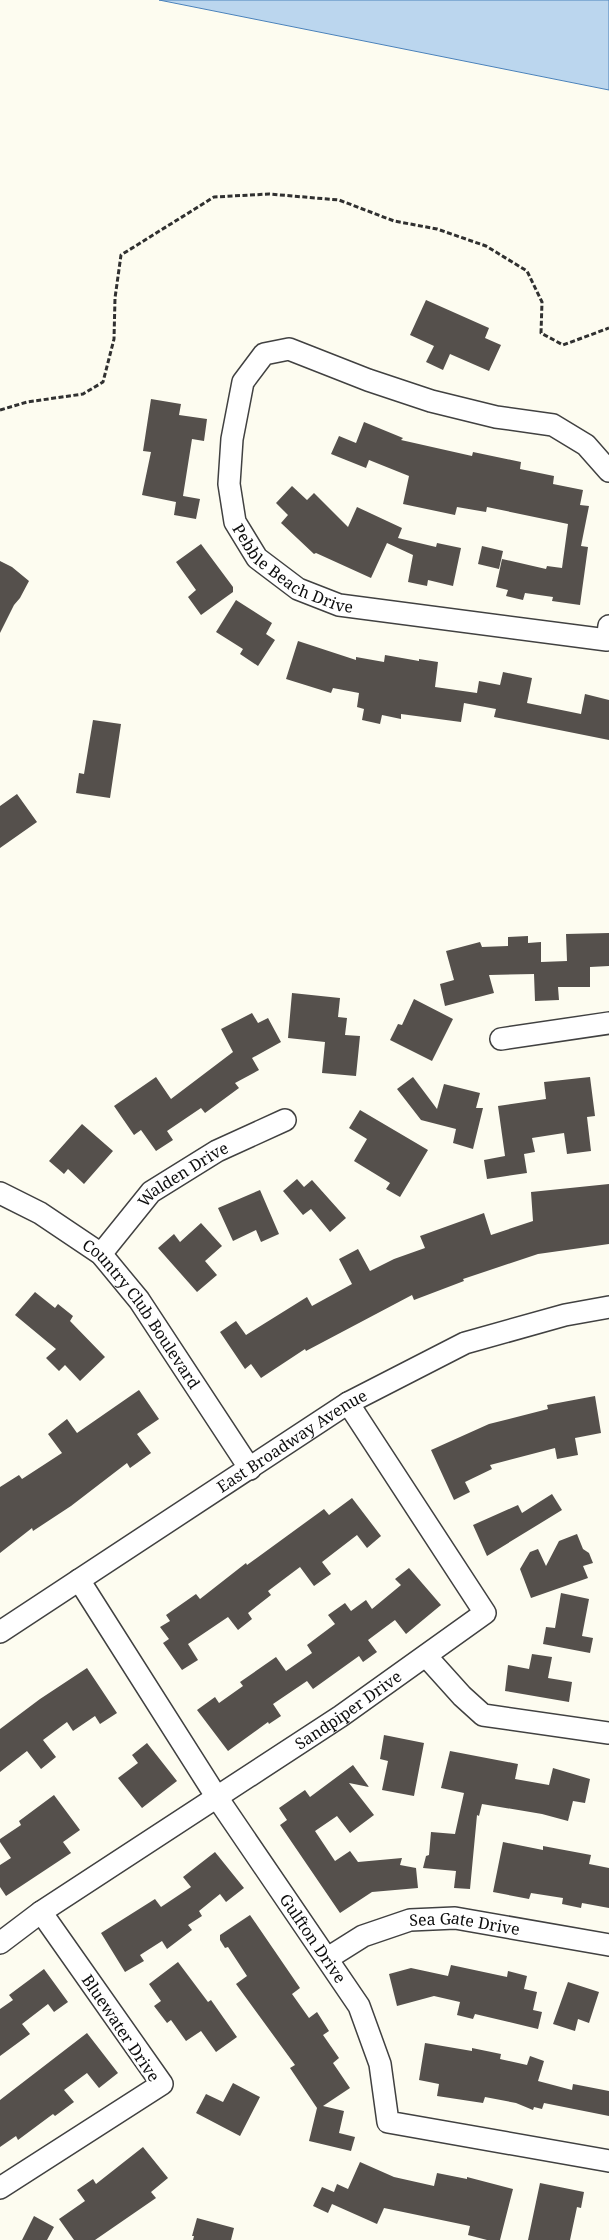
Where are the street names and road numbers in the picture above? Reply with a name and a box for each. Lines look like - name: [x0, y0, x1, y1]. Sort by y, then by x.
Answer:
- street label: Pebble Beach Drive: [228, 520, 355, 618]
- street label: Walden Drive: [132, 1136, 232, 1211]
- street label: Country Club Boulevard: [78, 1234, 205, 1393]
- street label: East Broadway Avenue: [212, 1384, 371, 1497]
- street label: Sandpiper Drive: [290, 1665, 406, 1754]
- street label: Gulfton Drive: [275, 1889, 351, 1988]
- street label: Sea Gate Drive: [409, 1907, 522, 1940]
- street label: Bluewater Drive: [77, 1970, 165, 2086]

